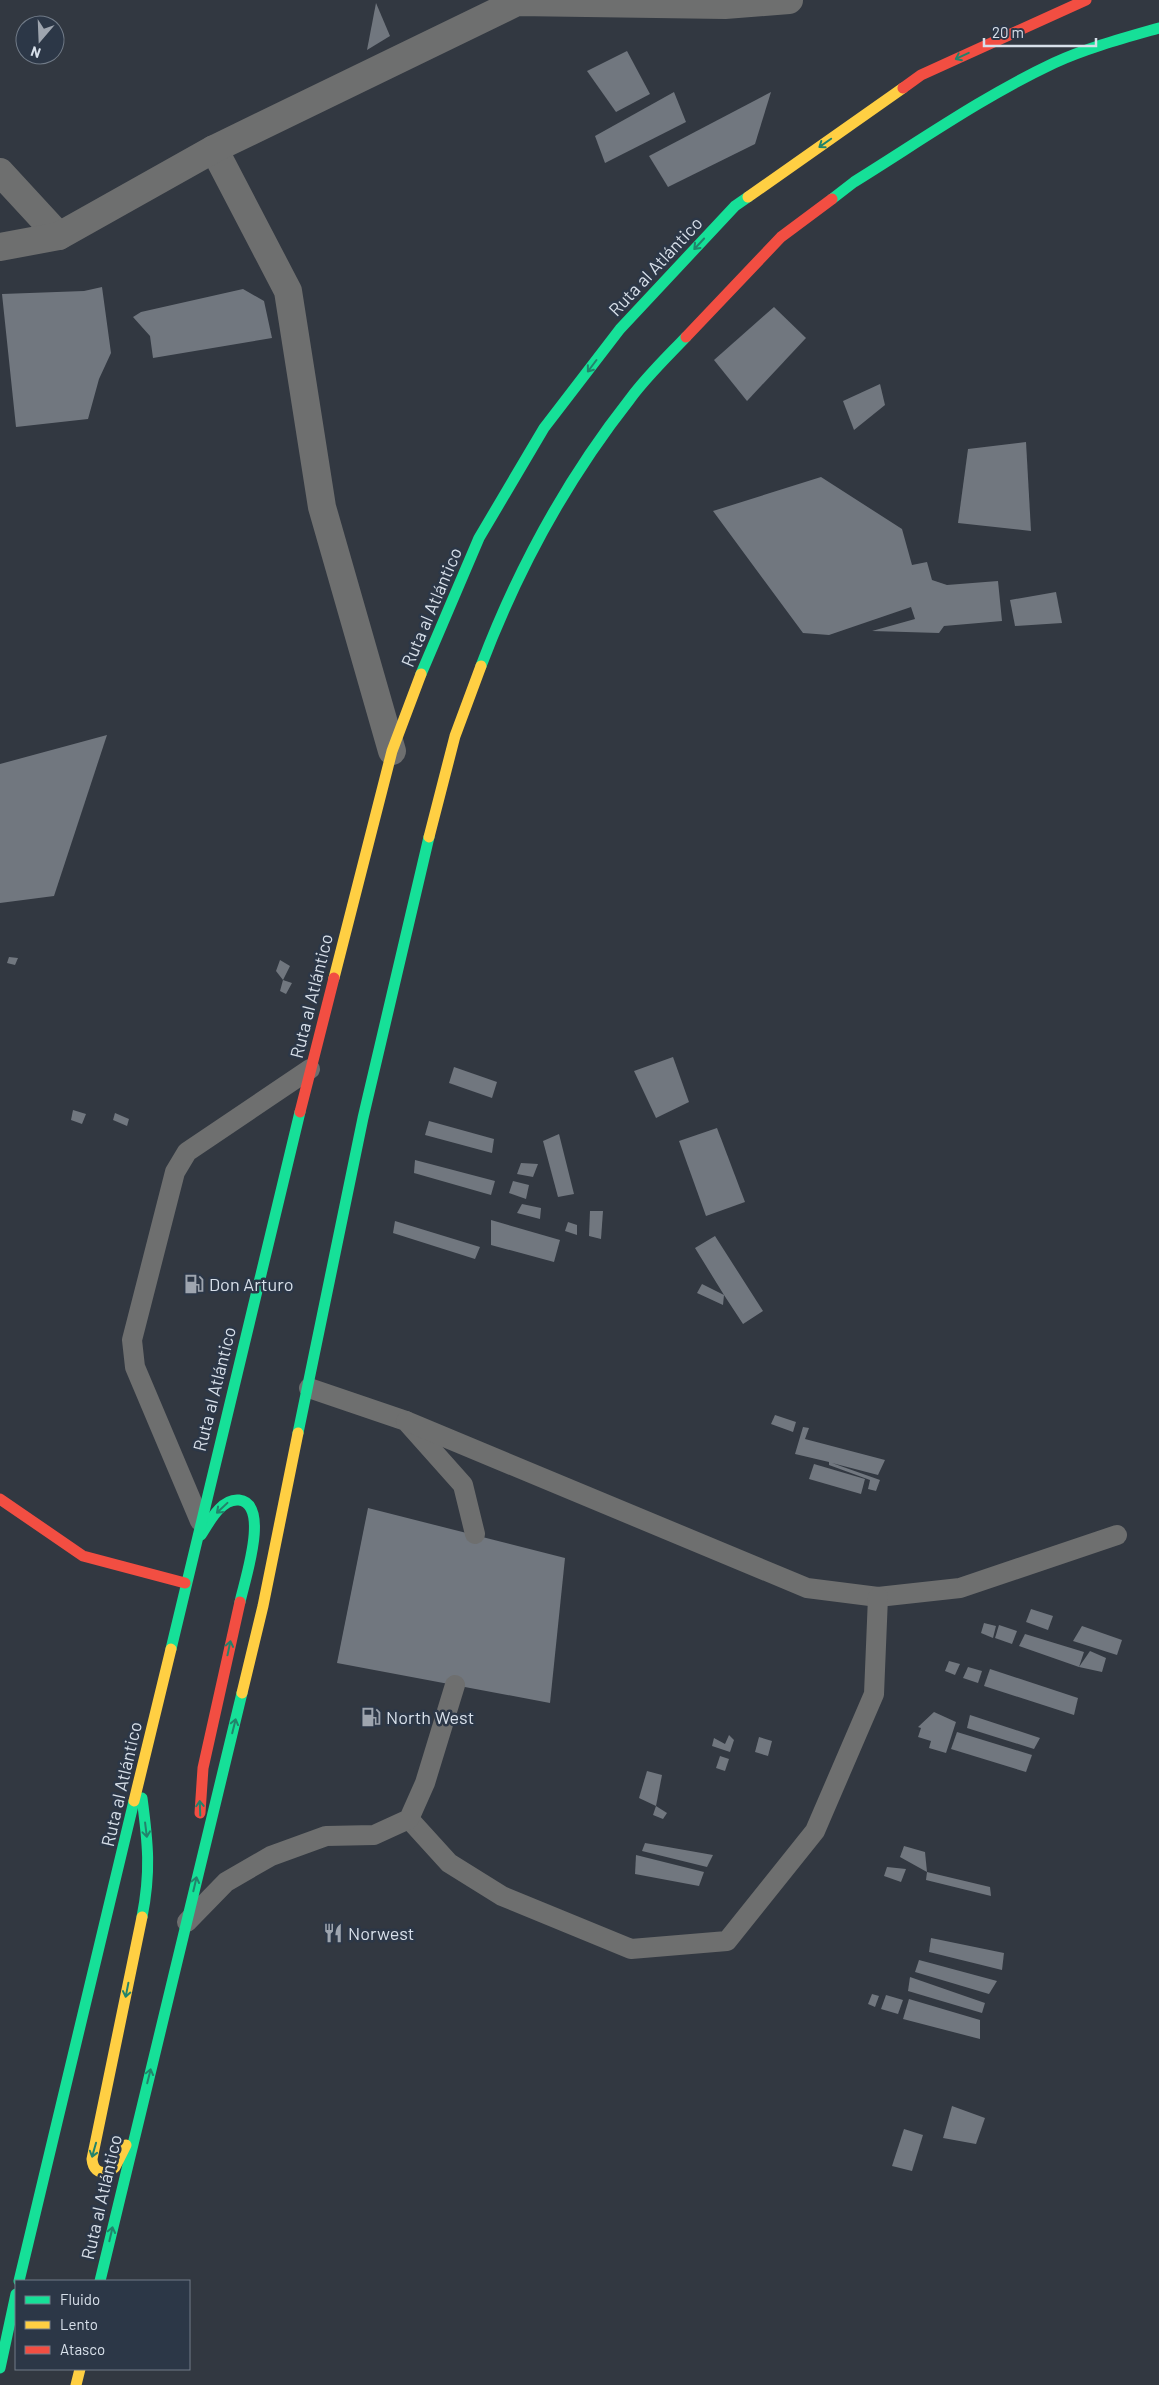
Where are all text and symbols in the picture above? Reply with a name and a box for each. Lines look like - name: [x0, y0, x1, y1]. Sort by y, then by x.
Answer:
- north arrow: [15, 15, 65, 65]
- scale bar: [984, 15, 1096, 47]
- text: 20 m: [992, 23, 1024, 41]
- text: N: [28, 43, 43, 62]
- one-way arrow: [955, 52, 970, 61]
- one-way arrow: [818, 138, 832, 148]
- street label: Ruta al Atlántico: [603, 212, 707, 320]
- one-way arrow: [693, 238, 705, 251]
- one-way arrow: [586, 359, 597, 372]
- street label: Ruta al Atlántico: [396, 544, 466, 670]
- street label: Ruta al Atlántico: [285, 931, 337, 1061]
- fuel station icon: Don Arturo: [183, 1273, 205, 1295]
- place label: Don Arturo: [209, 1273, 293, 1295]
- street label: Ruta al Atlántico: [188, 1324, 240, 1454]
- one-way arrow: [216, 1502, 229, 1514]
- one-way arrow: [225, 1641, 234, 1657]
- fuel station icon: North West: [360, 1706, 382, 1728]
- place label: North West: [386, 1706, 474, 1728]
- one-way arrow: [229, 1718, 239, 1734]
- street label: Ruta al Atlántico: [96, 1719, 146, 1849]
- one-way arrow: [195, 1800, 205, 1816]
- one-way arrow: [141, 1822, 151, 1838]
- one-way arrow: [191, 1876, 201, 1892]
- restaurant icon: Norwest: [322, 1922, 344, 1944]
- place label: Norwest: [348, 1922, 414, 1944]
- one-way arrow: [121, 1982, 131, 1998]
- one-way arrow: [144, 2068, 154, 2084]
- street label: Ruta al Atlántico: [76, 2132, 126, 2262]
- one-way arrow: [89, 2141, 99, 2157]
- one-way arrow: [107, 2226, 116, 2242]
- legend: [15, 2280, 190, 2370]
- text: Fluido: [60, 2290, 100, 2308]
- text: Lento: [60, 2315, 98, 2333]
- text: Atasco: [60, 2340, 105, 2358]

